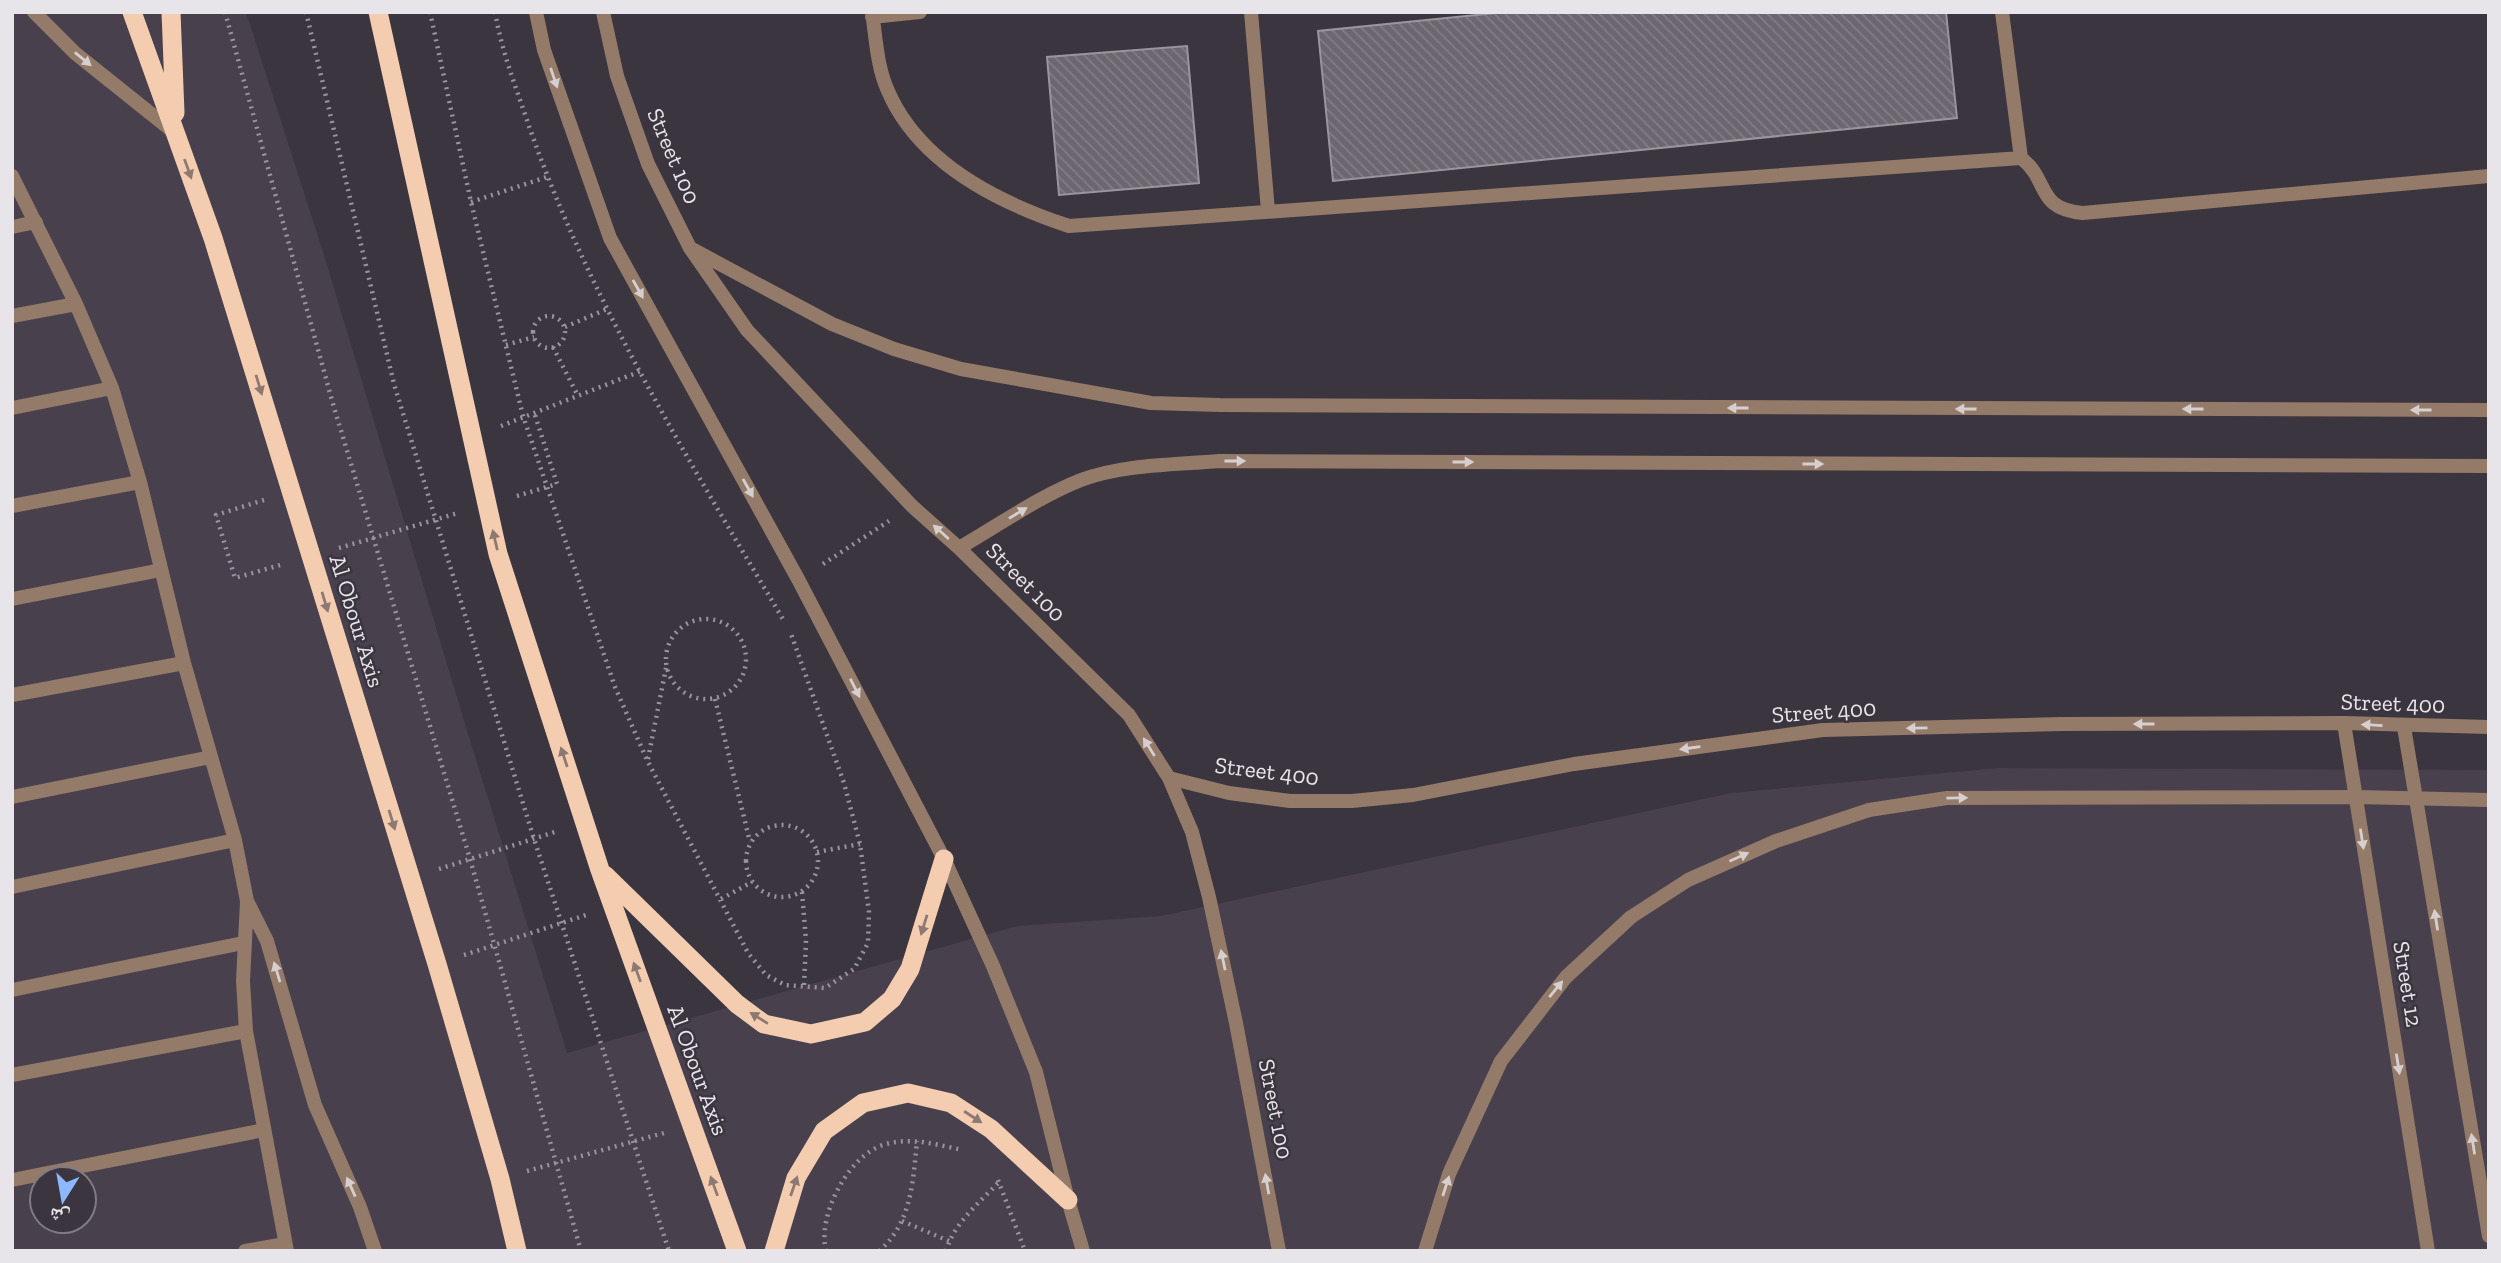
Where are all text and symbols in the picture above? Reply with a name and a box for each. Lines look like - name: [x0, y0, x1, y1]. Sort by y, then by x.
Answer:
- one-way arrow: [73, 52, 91, 67]
- one-way arrow: [549, 67, 560, 88]
- street label: Street 100: [641, 104, 707, 208]
- one-way arrow: [183, 158, 194, 179]
- one-way arrow: [632, 279, 644, 298]
- one-way arrow: [254, 375, 264, 396]
- one-way arrow: [1727, 402, 1749, 414]
- one-way arrow: [1954, 403, 1976, 415]
- one-way arrow: [2182, 403, 2204, 415]
- one-way arrow: [2409, 404, 2431, 416]
- one-way arrow: [1225, 455, 1247, 467]
- one-way arrow: [1452, 456, 1474, 468]
- one-way arrow: [1802, 458, 1824, 470]
- one-way arrow: [742, 478, 754, 498]
- one-way arrow: [1008, 507, 1027, 520]
- one-way arrow: [932, 524, 949, 540]
- one-way arrow: [489, 529, 500, 551]
- street label: Street 100: [980, 536, 1072, 628]
- street label: Al Obour Axis: [324, 551, 390, 691]
- one-way arrow: [321, 592, 331, 613]
- one-way arrow: [849, 679, 861, 698]
- street label: Street 400: [2340, 687, 2446, 719]
- street label: Street 400: [1771, 693, 1877, 729]
- one-way arrow: [2133, 718, 2155, 730]
- one-way arrow: [2360, 719, 2382, 730]
- one-way arrow: [1905, 722, 1927, 734]
- one-way arrow: [1143, 737, 1156, 757]
- one-way arrow: [1679, 743, 1701, 754]
- one-way arrow: [558, 746, 569, 767]
- street label: Street 400: [1213, 751, 1321, 791]
- one-way arrow: [1946, 792, 1968, 804]
- one-way arrow: [388, 810, 398, 831]
- one-way arrow: [2357, 828, 2368, 850]
- one-way arrow: [1729, 851, 1749, 863]
- one-way arrow: [2430, 909, 2441, 931]
- one-way arrow: [918, 914, 928, 935]
- street label: Street 12: [2387, 939, 2429, 1029]
- one-way arrow: [1217, 949, 1228, 971]
- one-way arrow: [271, 962, 281, 983]
- one-way arrow: [631, 962, 642, 983]
- one-way arrow: [1548, 980, 1563, 997]
- street label: Al Obour Axis: [661, 1001, 735, 1139]
- one-way arrow: [749, 1012, 768, 1025]
- one-way arrow: [2393, 1053, 2404, 1075]
- street label: Street 100: [1253, 1057, 1299, 1161]
- one-way arrow: [964, 1111, 983, 1124]
- one-way arrow: [2468, 1133, 2479, 1155]
- north arrow: [28, 1165, 98, 1235]
- one-way arrow: [1261, 1173, 1272, 1195]
- one-way arrow: [789, 1175, 800, 1196]
- one-way arrow: [1441, 1175, 1451, 1196]
- one-way arrow: [708, 1176, 719, 1197]
- one-way arrow: [345, 1177, 357, 1197]
- text: ش: [48, 1203, 72, 1229]

